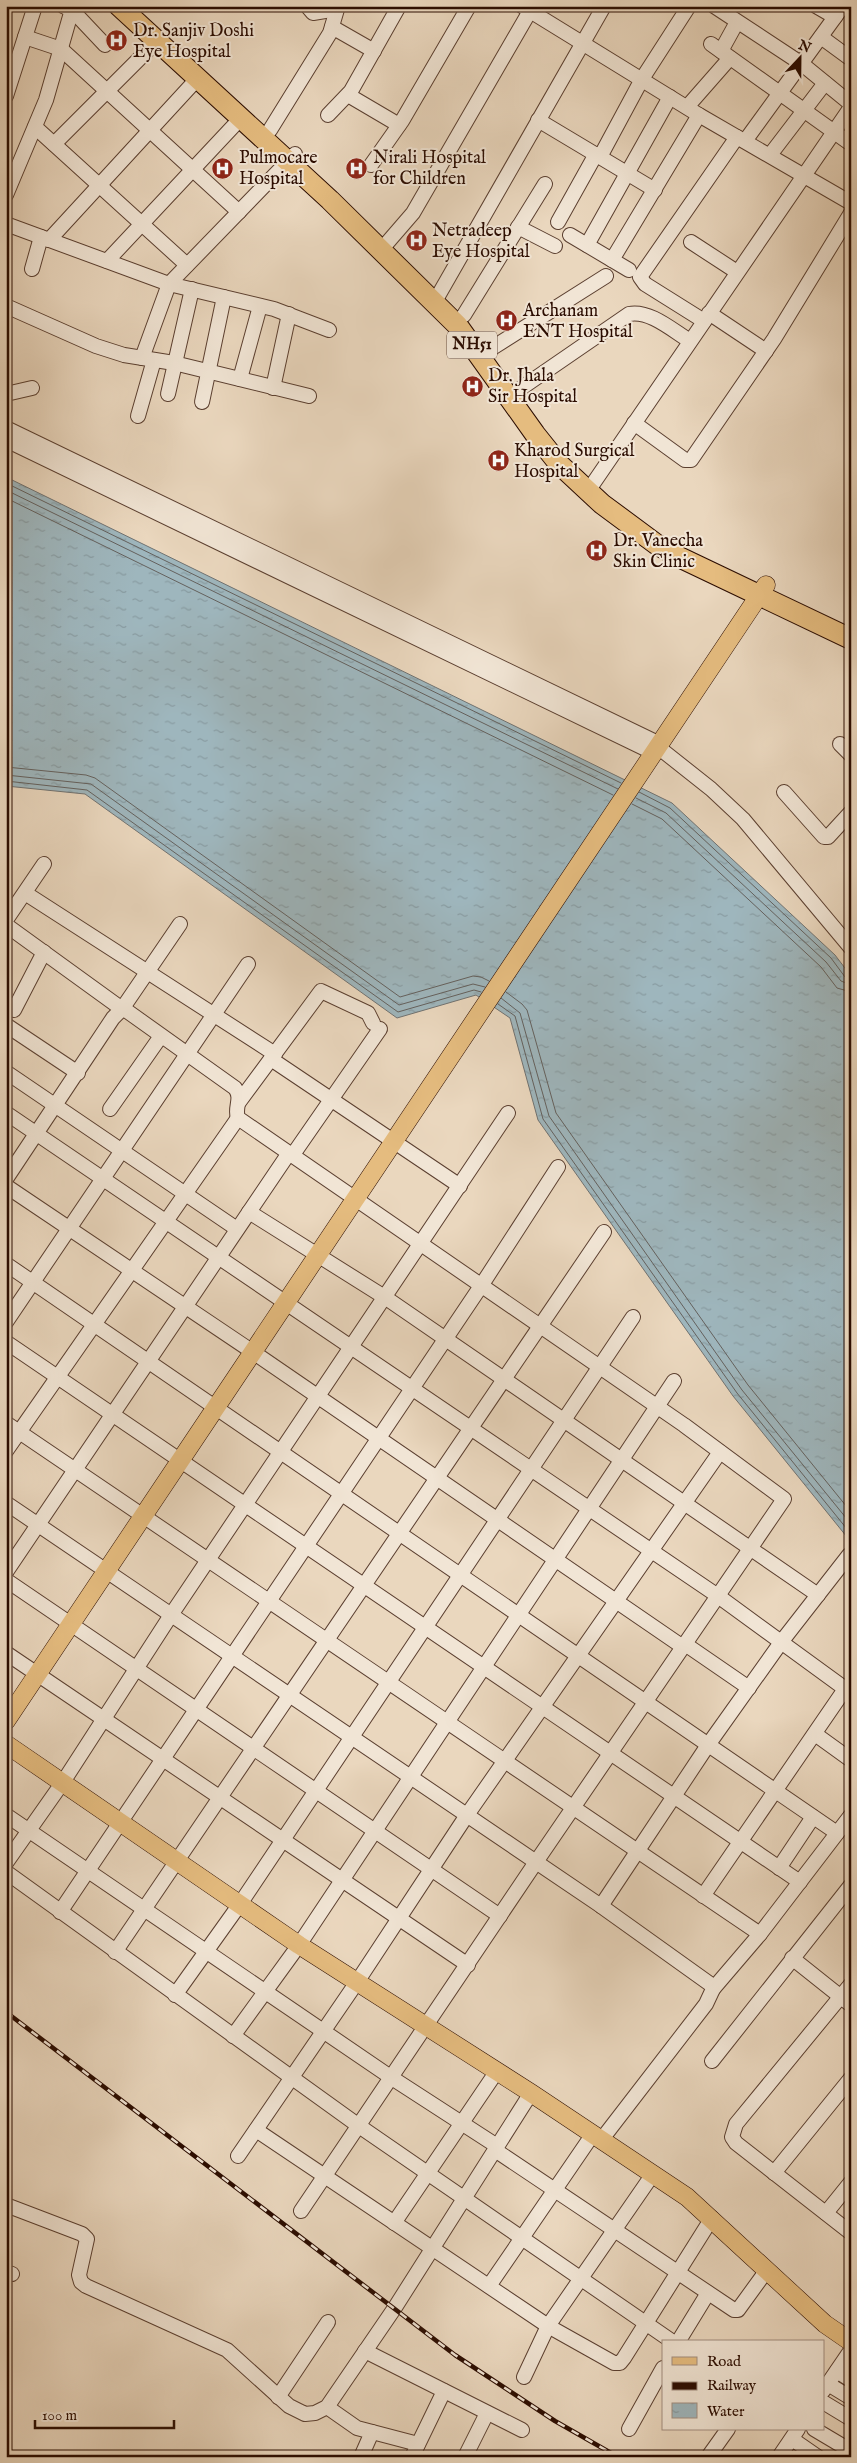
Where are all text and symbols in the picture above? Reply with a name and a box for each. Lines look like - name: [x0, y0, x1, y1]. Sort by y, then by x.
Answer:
- place label: Dr. Sanjiv Doshi Eye Hospital: [133, 20, 254, 64]
- hospital icon: Dr. Sanjiv Doshi Eye Hospital: [105, 29, 129, 53]
- north arrow: [774, 32, 824, 82]
- text: N: [795, 36, 813, 57]
- place label: Pulmocare Hospital: [239, 147, 318, 191]
- place label: Nirali Hospital for Children: [373, 147, 486, 191]
- hospital icon: Pulmocare Hospital: [211, 156, 235, 180]
- hospital icon: Nirali Hospital for Children: [345, 156, 369, 180]
- place label: Netradeep Eye Hospital: [432, 220, 530, 264]
- hospital icon: Netradeep Eye Hospital: [404, 229, 428, 253]
- place label: Archanam ENT Hospital: [522, 300, 633, 344]
- hospital icon: Archanam ENT Hospital: [495, 309, 519, 333]
- road number: NH51: [447, 332, 497, 358]
- place label: Dr. Jhala Sir Hospital: [488, 365, 577, 409]
- hospital icon: Dr. Jhala Sir Hospital: [460, 374, 484, 398]
- place label: Kharod Surgical Hospital: [514, 440, 634, 484]
- hospital icon: Kharod Surgical Hospital: [486, 449, 510, 473]
- place label: Dr. Vanecha Skin Clinic: [613, 530, 703, 574]
- hospital icon: Dr. Vanecha Skin Clinic: [585, 539, 609, 563]
- legend: [662, 2340, 824, 2430]
- text: Road: [707, 2352, 742, 2371]
- text: Railway: [707, 2376, 757, 2395]
- scale bar: [35, 2398, 174, 2430]
- text: Water: [707, 2402, 745, 2421]
- text: 100 m: [42, 2406, 78, 2425]

